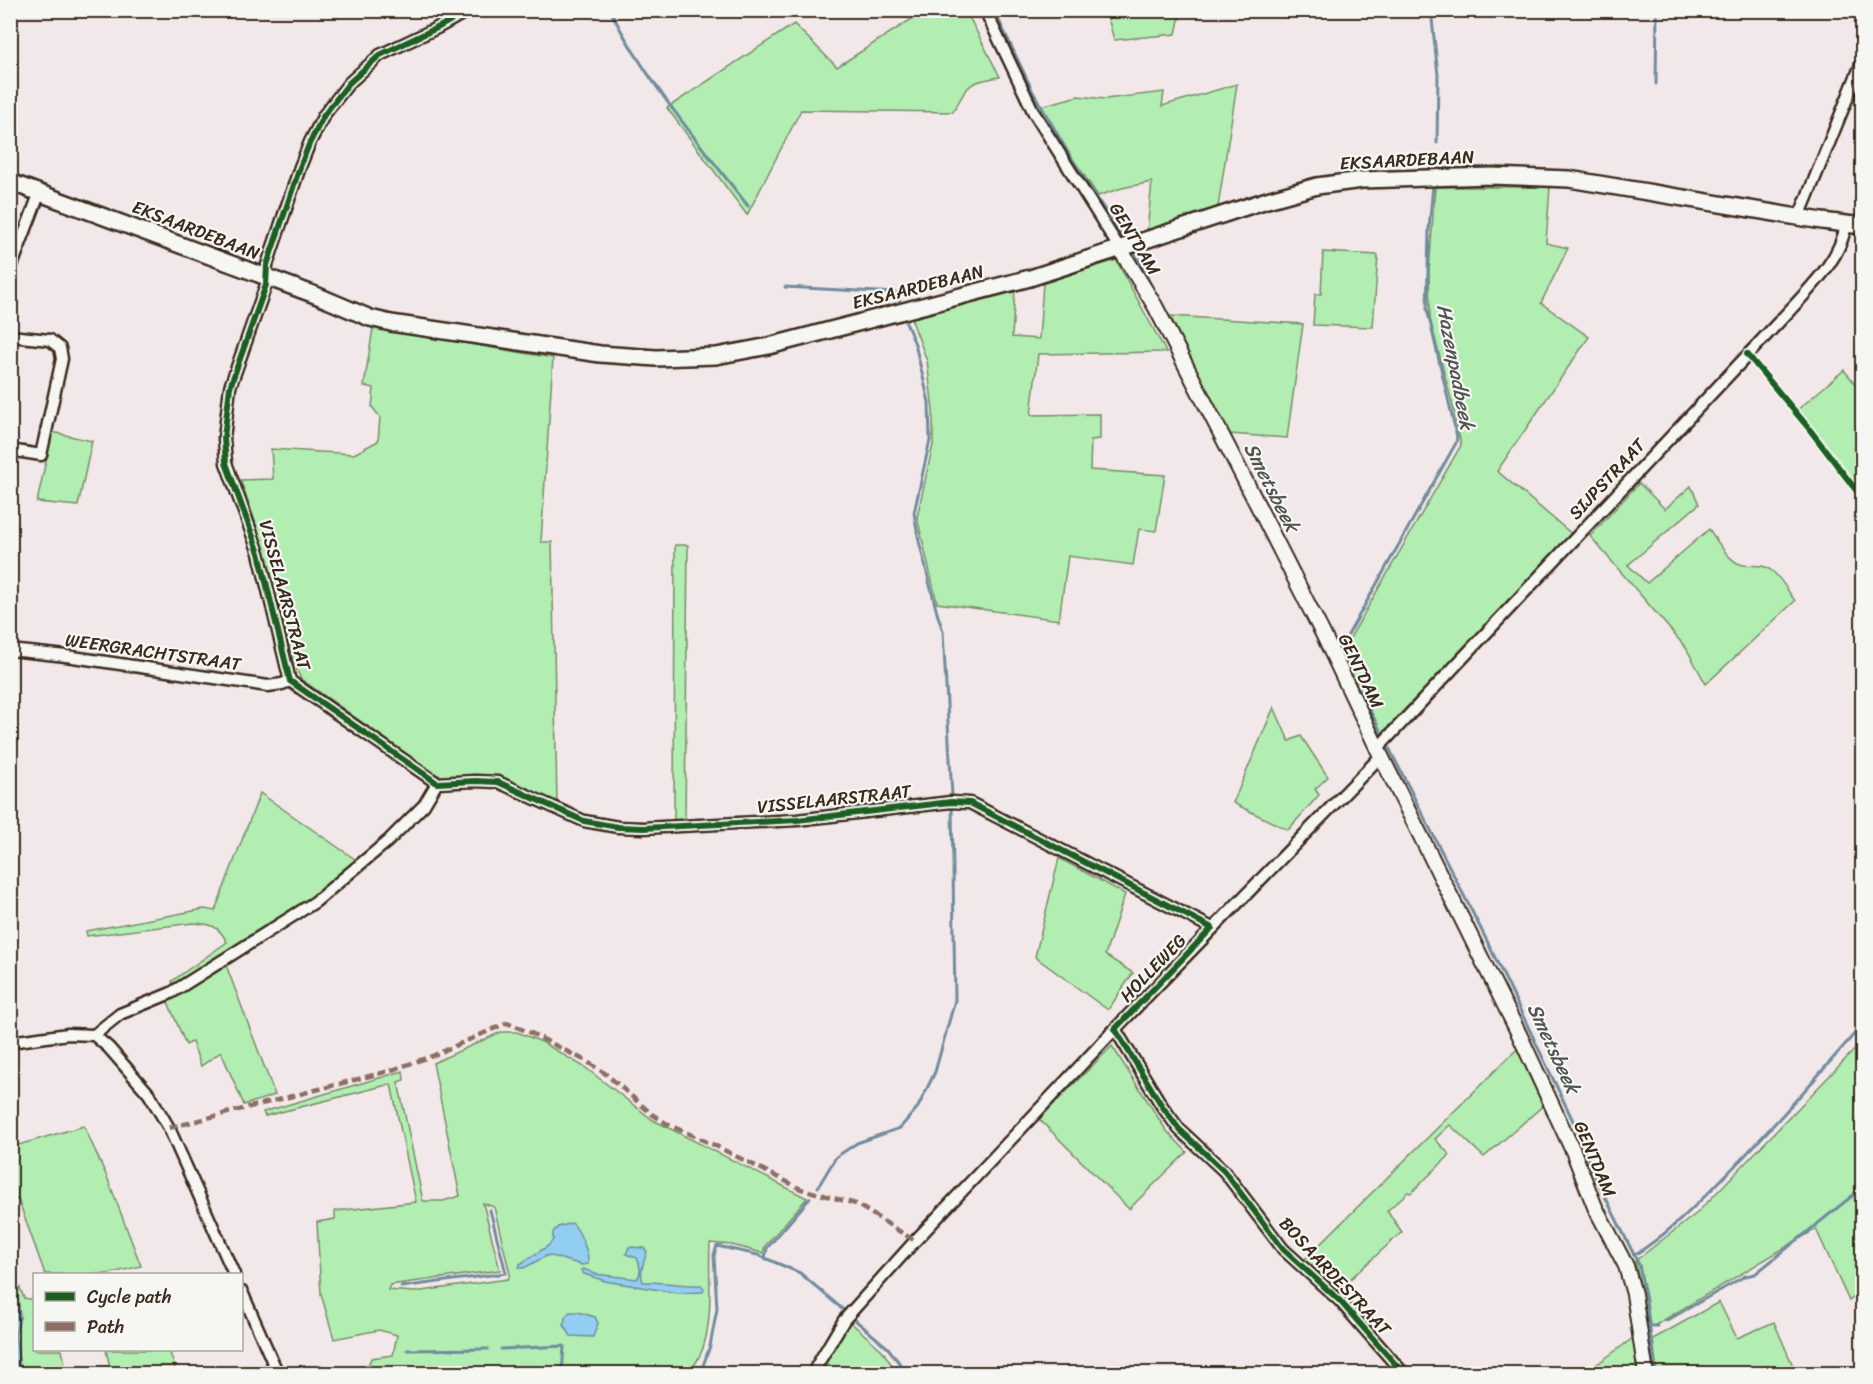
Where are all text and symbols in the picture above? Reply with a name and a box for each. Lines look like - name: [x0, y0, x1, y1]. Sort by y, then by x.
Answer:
- street label: EKSAARDEBAAN: [1339, 140, 1475, 180]
- street label: EKSAARDEBAAN: [127, 191, 265, 269]
- street label: GENTDAM: [1101, 196, 1170, 282]
- street label: EKSAARDEBAAN: [849, 255, 988, 319]
- water label: Hazenpadbeek: [1426, 301, 1485, 434]
- street label: SIJPSTRAAT: [1560, 430, 1654, 527]
- water label: Smetsbeek: [1234, 436, 1310, 540]
- street label: VISSELAARSTRAAT: [250, 516, 321, 675]
- street label: WEERGRACHTSTRAAT: [63, 624, 244, 680]
- street label: GENTDAM: [1329, 628, 1393, 715]
- street label: VISSELAARSTRAAT: [756, 775, 913, 823]
- street label: HOLLEWEG: [1112, 926, 1194, 1010]
- water label: Smetsbeek: [1517, 997, 1591, 1102]
- street label: GENTDAM: [1565, 1116, 1626, 1203]
- street label: BOSAARDESTRAAT: [1271, 1209, 1400, 1344]
- legend: [33, 1273, 243, 1351]
- text: Cycle path: [87, 1281, 171, 1313]
- text: Path: [87, 1311, 124, 1343]

